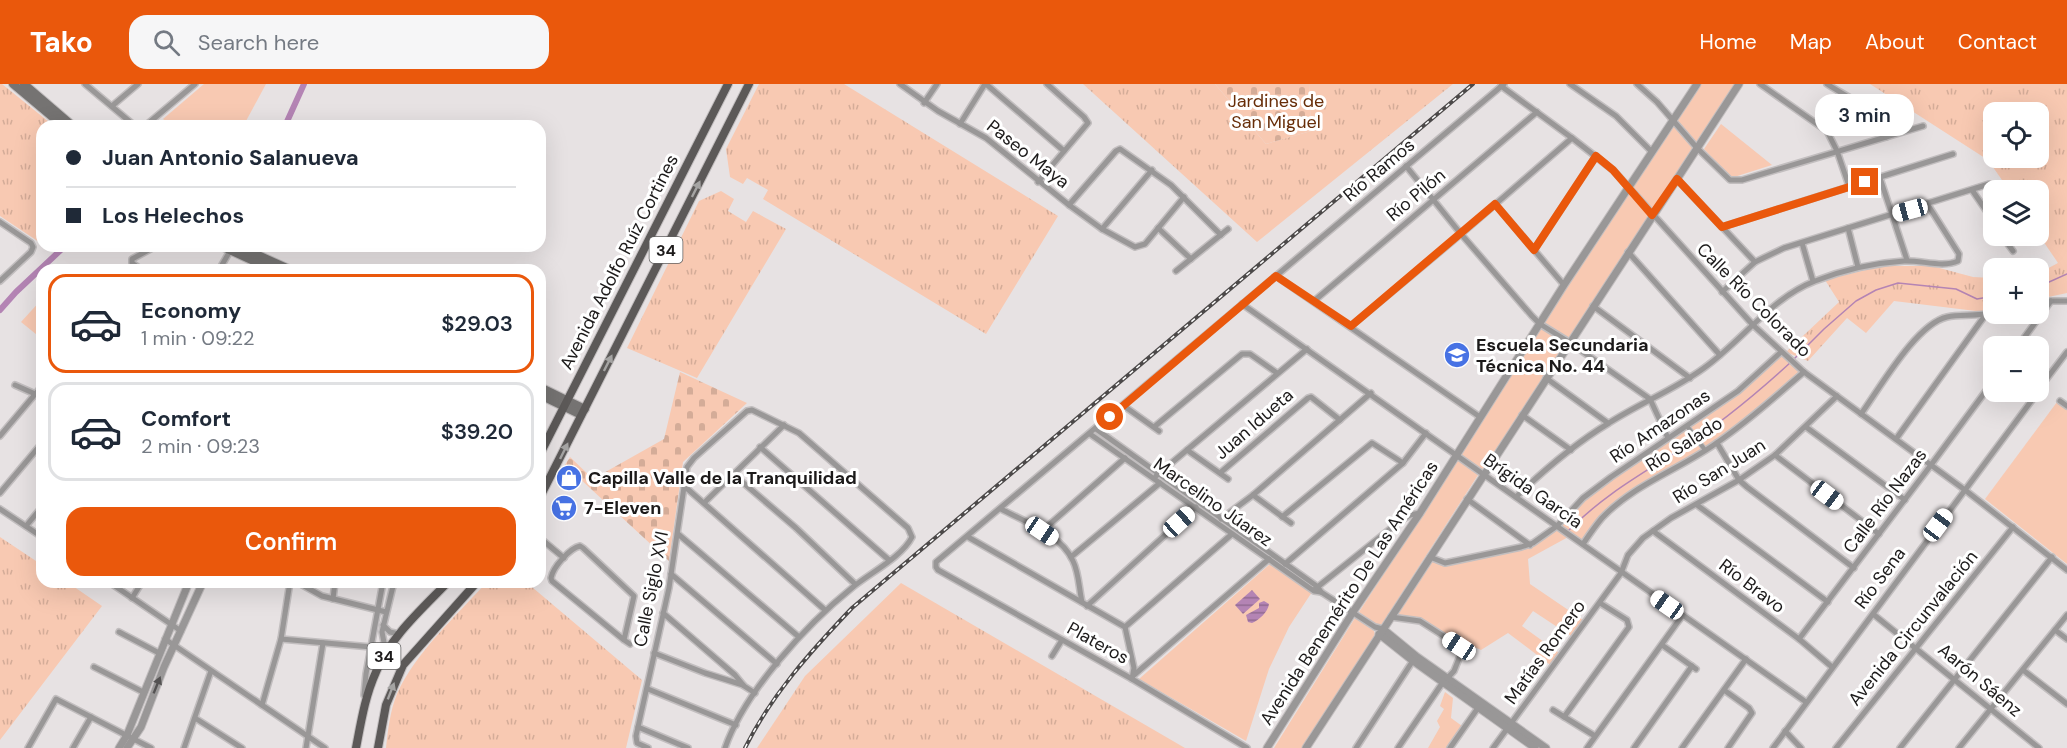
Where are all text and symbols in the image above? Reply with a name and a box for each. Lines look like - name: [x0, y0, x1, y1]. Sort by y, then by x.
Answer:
- search box: [129, 15, 549, 69]
- text: Tako: [30, 24, 93, 61]
- icon: search: [150, 26, 183, 59]
- text: Search here: [198, 28, 319, 57]
- text: Home: [1699, 28, 1757, 56]
- text: Map: [1790, 28, 1832, 56]
- text: About: [1865, 28, 1925, 56]
- text: Contact: [1958, 28, 2037, 56]
- park label: Jardines de San Miguel: [1228, 89, 1324, 134]
- callout: 3 min: [1816, 95, 1914, 137]
- text: 3 min: [1838, 102, 1891, 128]
- map controls: [1983, 102, 2049, 402]
- button: locate: [1983, 102, 2049, 168]
- street label: Paseo Maya: [982, 114, 1074, 194]
- street label: Río Ramos: [1338, 133, 1420, 207]
- text: Juan Antonio Salanueva: [102, 143, 359, 172]
- street label: Avenida Adolfo Ruíz Cortines: [554, 150, 684, 374]
- street label: Río Pilón: [1381, 163, 1451, 227]
- route end: [1851, 168, 1878, 195]
- button: layers: [1983, 180, 2049, 246]
- one-way arrow: [692, 181, 701, 198]
- car: [1890, 197, 1930, 223]
- text: Los Helechos: [102, 201, 244, 230]
- road number: 34: [650, 237, 682, 263]
- street label: Calle Río Colorado: [1692, 238, 1816, 362]
- button: +: [1983, 258, 2049, 324]
- text: Economy: [141, 296, 241, 325]
- icon: car: [69, 297, 123, 351]
- text: $29.03: [441, 309, 513, 338]
- text: 1 min · 09:22: [141, 325, 255, 351]
- place label: Escuela Secundaria Técnica No. 44: [1476, 333, 1649, 378]
- button: −: [1983, 336, 2049, 402]
- school or university icon: Escuela Secundaria Técnica No. 44: [1442, 340, 1472, 370]
- one-way arrow: [603, 355, 613, 372]
- street label: Juan Idueta: [1210, 383, 1298, 465]
- street label: Río Amazonas: [1605, 384, 1715, 468]
- route start: [1096, 403, 1123, 430]
- text: Comfort: [141, 404, 231, 433]
- icon: car: [69, 405, 123, 459]
- street label: Río Salado: [1641, 411, 1727, 477]
- text: $39.20: [441, 417, 513, 446]
- text: 2 min · 09:23: [141, 433, 260, 459]
- street label: Río San Juan: [1668, 433, 1770, 509]
- one-way arrow: [559, 443, 568, 460]
- street label: Calle Río Nazas: [1838, 444, 1932, 558]
- street label: Brígida García: [1479, 448, 1587, 534]
- street label: Marcelino Júarez: [1149, 452, 1277, 552]
- street label: Avenida Benemérito De Las Américas: [1254, 456, 1444, 730]
- shop icon: Capilla Valle de la Tranquilidad: [554, 463, 584, 493]
- place label: Capilla Valle de la Tranquilidad: [588, 466, 857, 490]
- car: [1807, 477, 1847, 513]
- supermarket icon: 7-Eleven: [549, 493, 579, 523]
- place label: 7-Eleven: [584, 496, 661, 520]
- car: [1160, 503, 1198, 541]
- car: [1920, 505, 1956, 545]
- button: Confirm: [66, 507, 516, 576]
- car: [1022, 513, 1062, 549]
- street label: Calle Siglo XVI: [628, 529, 674, 649]
- street label: Río Sena: [1849, 542, 1911, 614]
- street label: Avenida Circunvalación: [1843, 545, 1983, 711]
- street label: Río Bravo: [1714, 553, 1790, 619]
- car: [1647, 587, 1687, 623]
- street label: Matías Romero: [1499, 595, 1591, 709]
- street label: Plateros: [1063, 616, 1133, 670]
- car: [1439, 629, 1479, 663]
- street label: Aarón Sáenz: [1933, 638, 2027, 722]
- road number: 34: [368, 643, 400, 669]
- one-way arrow: [153, 676, 162, 694]
- one-way arrow: [387, 682, 396, 700]

